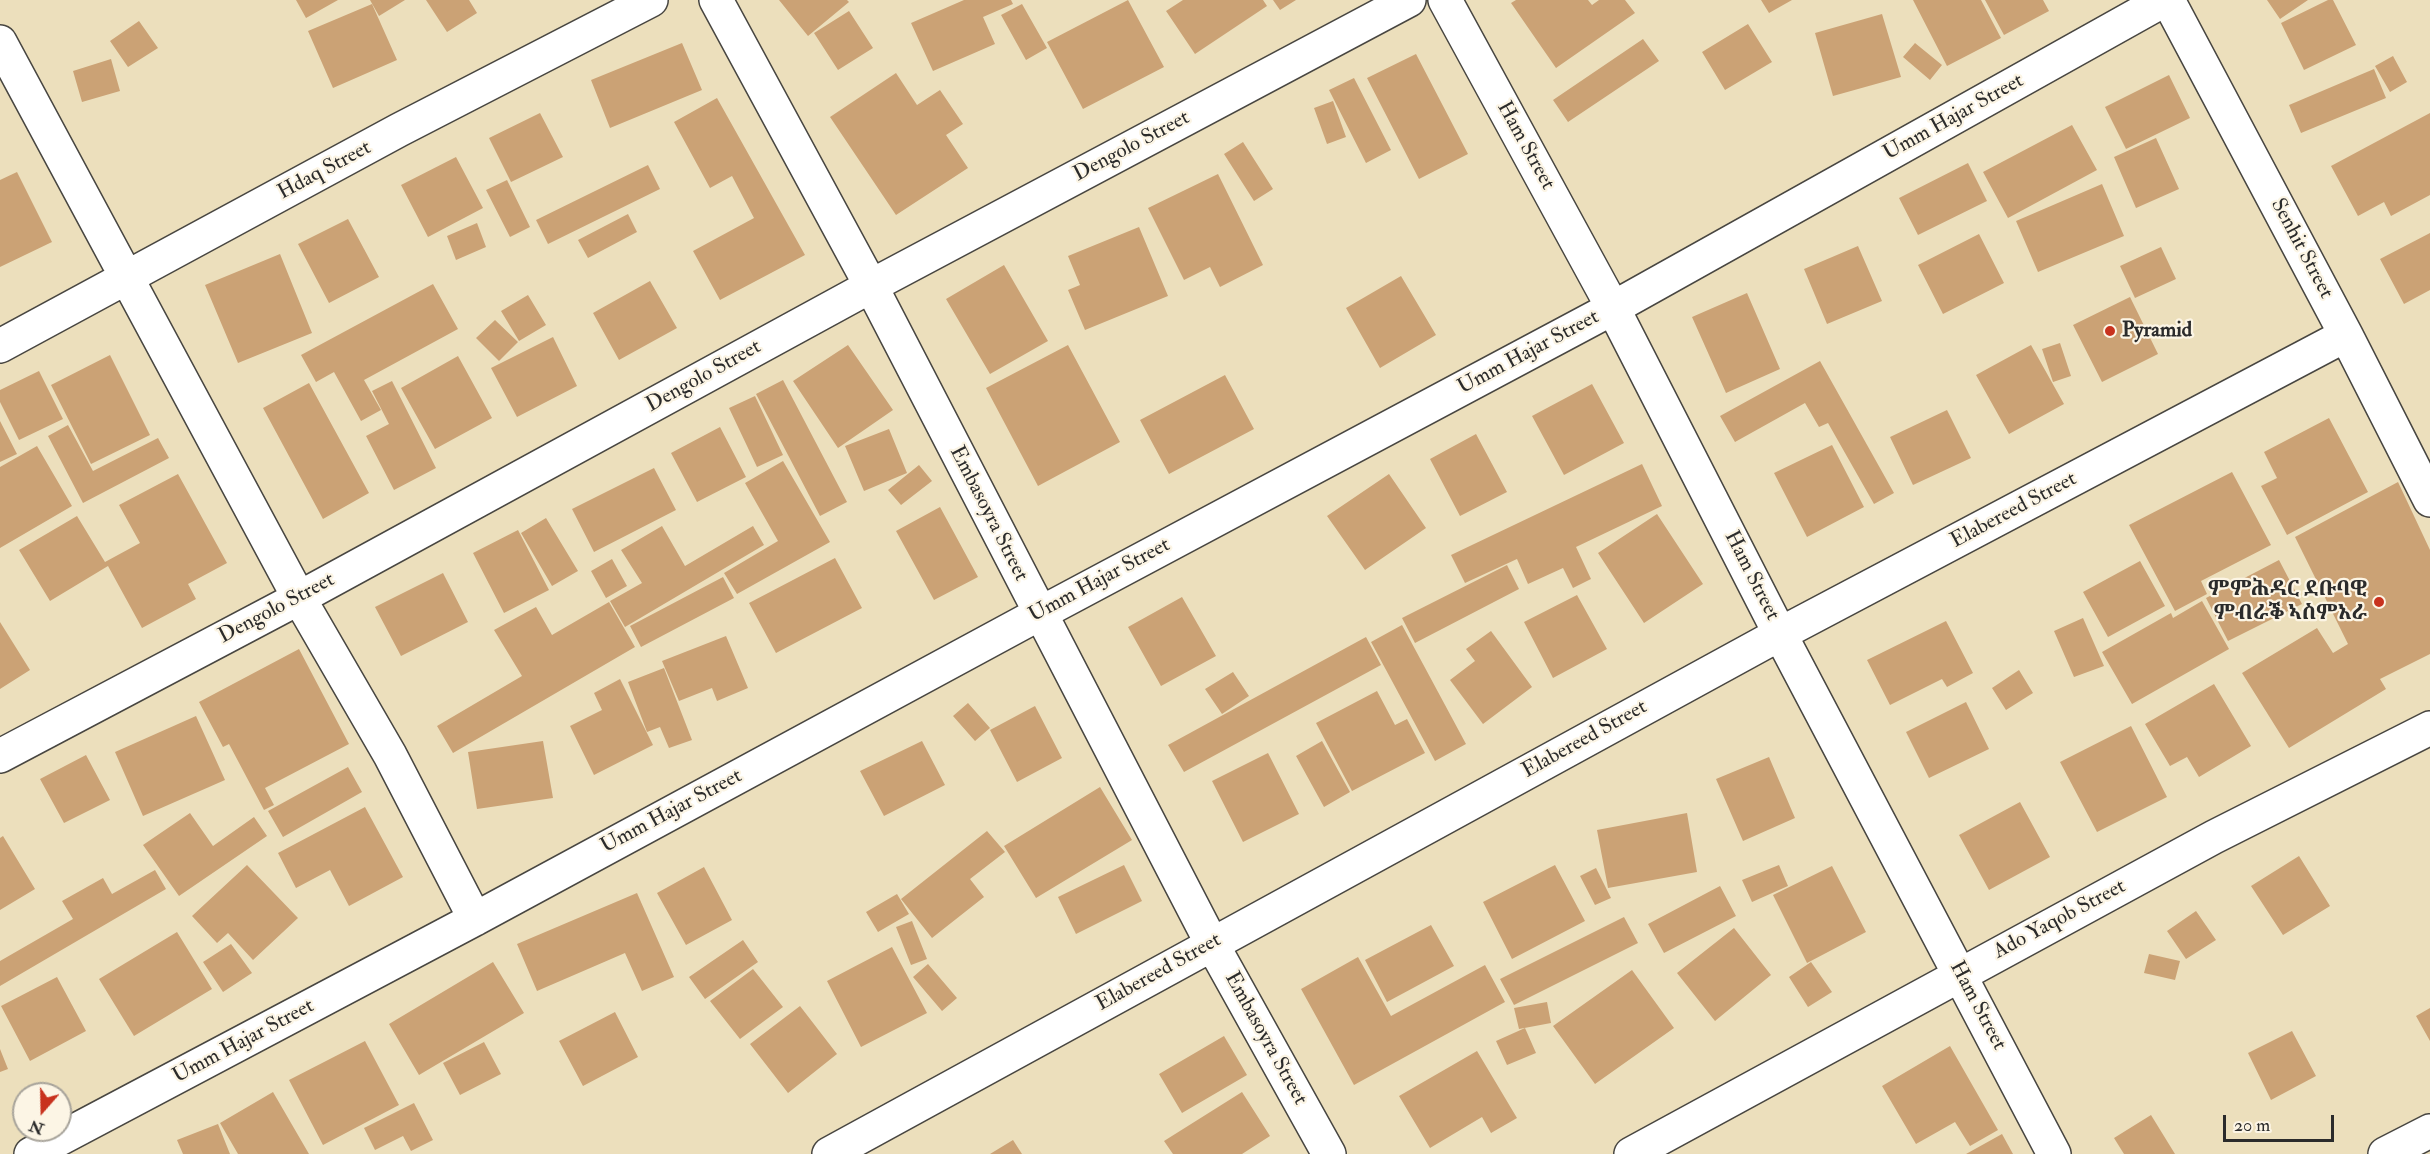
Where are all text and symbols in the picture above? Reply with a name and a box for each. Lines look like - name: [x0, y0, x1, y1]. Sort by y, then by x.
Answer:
- street label: Umm Hajar Street: [1880, 69, 2028, 167]
- street label: Ham Street: [1490, 97, 1560, 195]
- street label: Dengolo Street: [1070, 106, 1194, 188]
- street label: Hdaq Street: [274, 136, 376, 206]
- street label: Senhit Street: [2264, 195, 2338, 303]
- street label: Umm Hajar Street: [1454, 305, 1604, 401]
- place label: Pyramid: [2122, 318, 2192, 344]
- marker: Pyramid: [2103, 324, 2117, 338]
- street label: Dengolo Street: [642, 335, 766, 419]
- street label: Embasoyra Street: [943, 442, 1033, 586]
- street label: Elabereed Street: [1947, 467, 2081, 555]
- street label: Ham Street: [1718, 527, 1784, 625]
- street label: Umm Hajar Street: [1025, 533, 1175, 629]
- street label: Dengolo Street: [215, 568, 339, 650]
- place label: ምምሕዳር ደቡባዊ ምብራቕ ኣስምአራ: [2208, 577, 2367, 627]
- marker: ምምሕዳር ደቡባዊ ምብራቕ ኣስምአራ: [2372, 595, 2386, 609]
- street label: Elabereed Street: [1518, 695, 1652, 785]
- street label: Umm Hajar Street: [597, 764, 747, 860]
- street label: Ado Yaqob Street: [1990, 875, 2130, 965]
- street label: Elabereed Street: [1092, 928, 1226, 1018]
- street label: Ham Street: [1943, 957, 2011, 1055]
- street label: Embasoyra Street: [1218, 968, 1312, 1110]
- street label: Umm Hajar Street: [169, 994, 319, 1090]
- north arrow: [12, 1082, 72, 1142]
- scale bar: [2226, 1103, 2337, 1141]
- text: 20 m: [2234, 1114, 2270, 1137]
- text: N: [26, 1115, 47, 1139]

